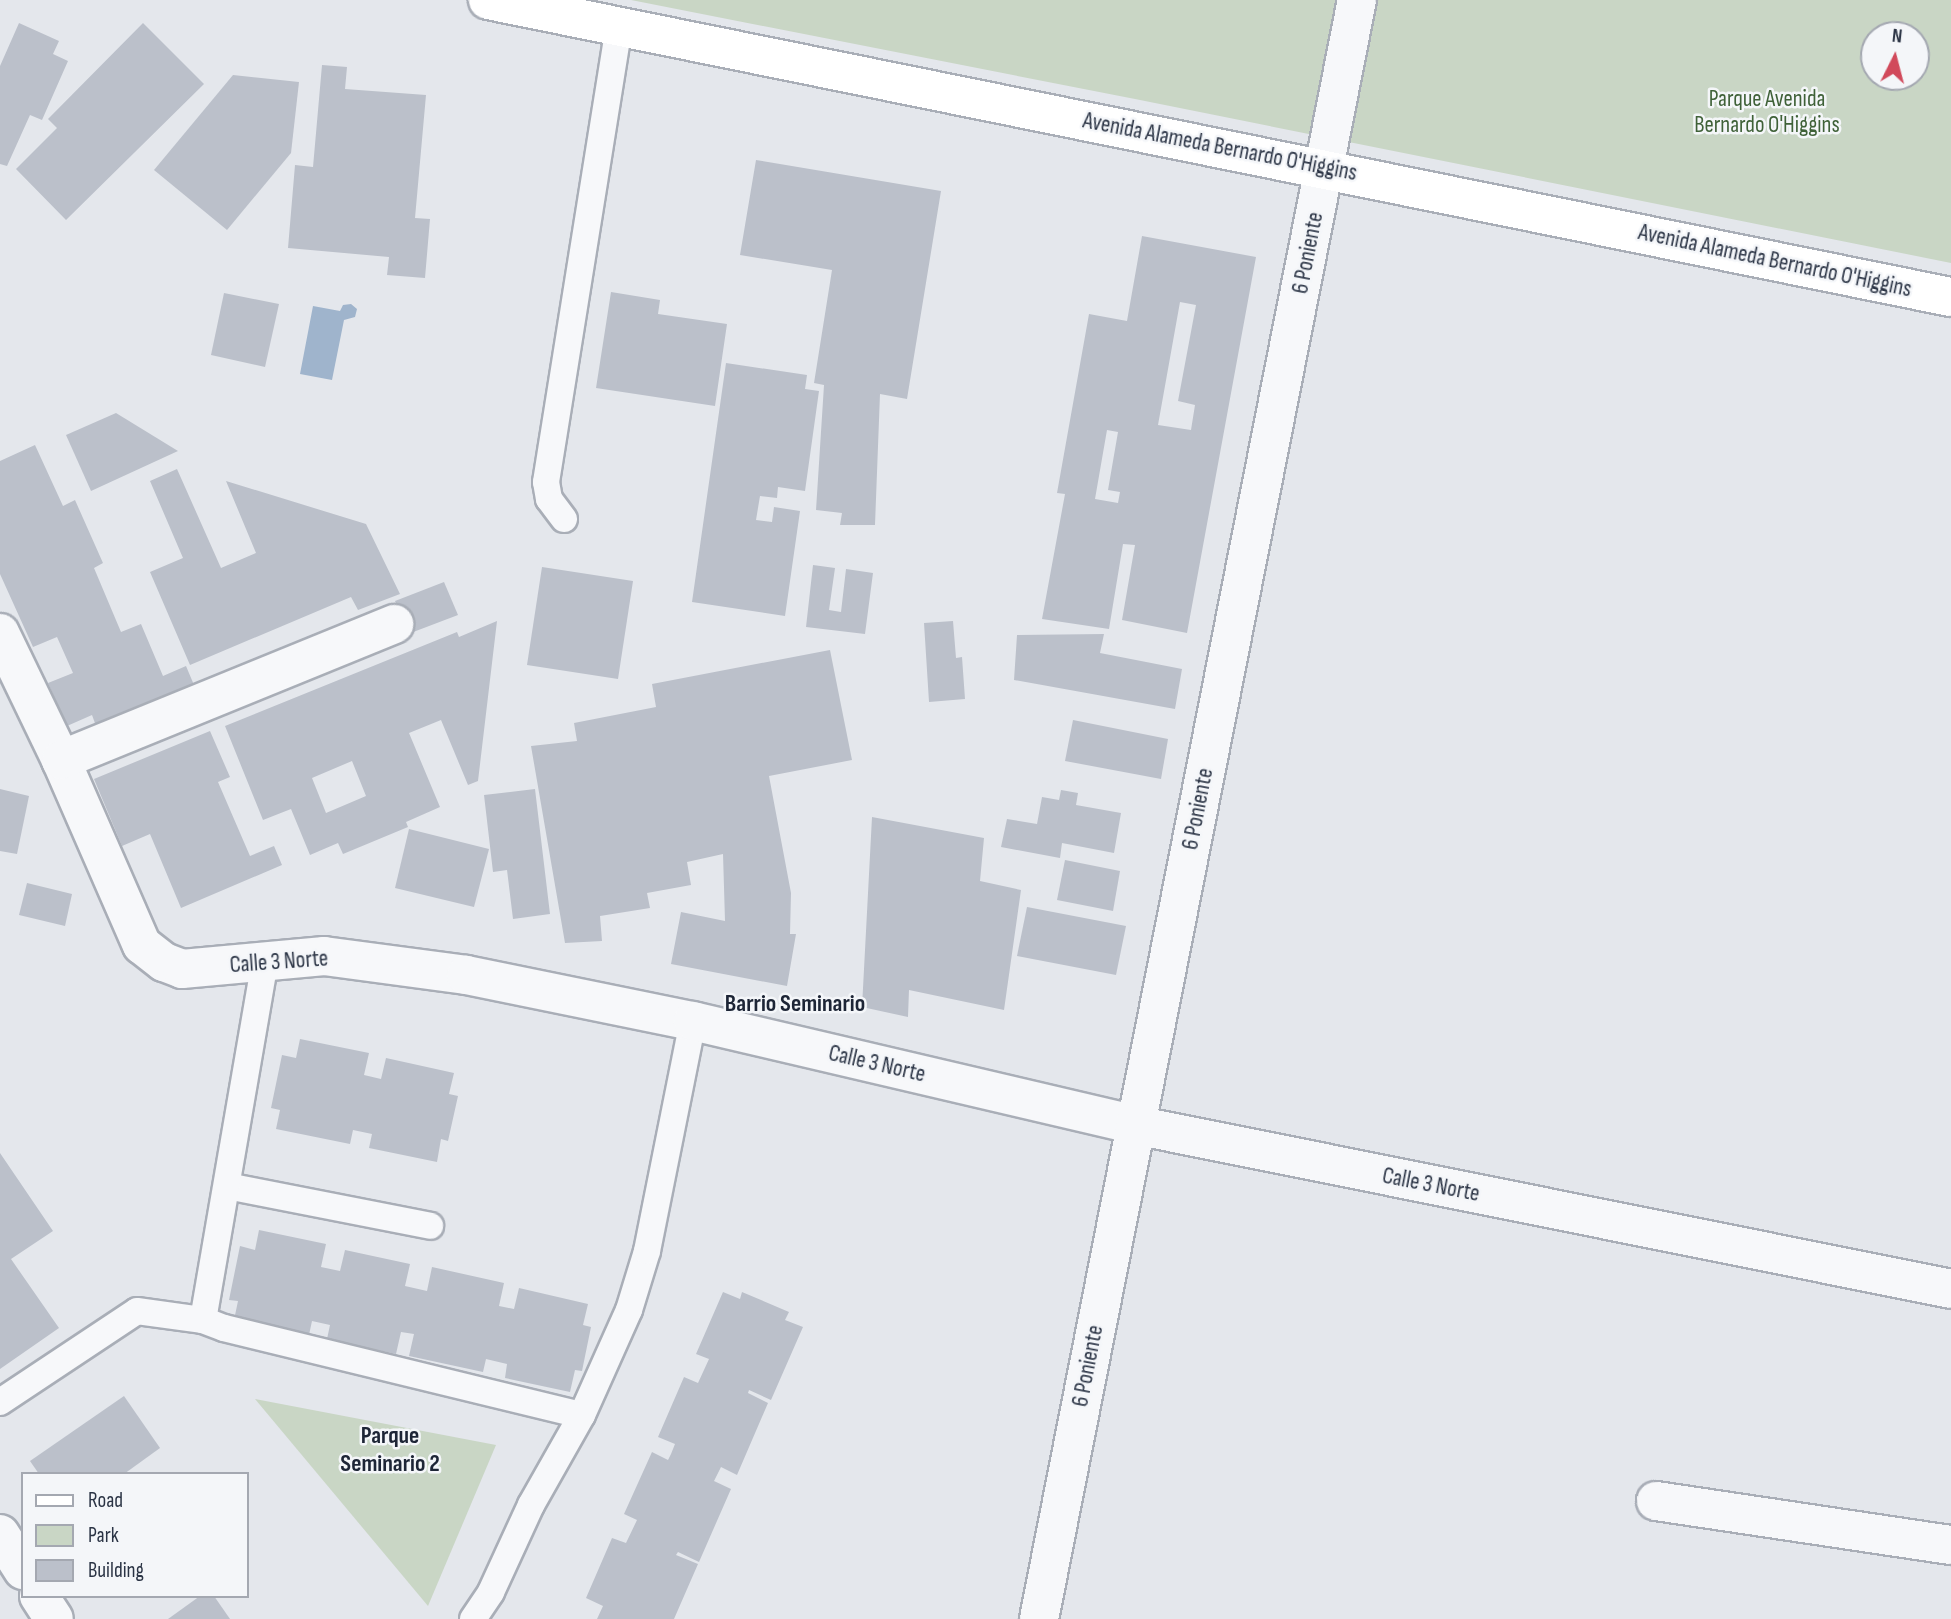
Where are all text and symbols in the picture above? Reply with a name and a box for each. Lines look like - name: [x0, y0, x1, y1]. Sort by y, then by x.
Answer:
- north arrow: [1860, 21, 1930, 91]
- text: N: [1891, 25, 1903, 49]
- park label: Parque Avenida Bernardo O'Higgins: [1694, 85, 1840, 139]
- street label: Avenida Alameda Bernardo O'Higgins: [1081, 107, 1359, 187]
- street label: 6 Poniente: [1287, 210, 1329, 296]
- street label: Avenida Alameda Bernardo O'Higgins: [1636, 219, 1914, 303]
- street label: 6 Poniente: [1177, 766, 1219, 852]
- street label: Calle 3 Norte: [229, 945, 329, 979]
- district label: Barrio Seminario: [725, 990, 865, 1018]
- street label: Calle 3 Norte: [826, 1039, 928, 1089]
- street label: Calle 3 Norte: [1380, 1162, 1482, 1208]
- street label: 6 Poniente: [1067, 1323, 1109, 1409]
- district label: Parque Seminario 2: [340, 1422, 440, 1478]
- legend: [21, 1472, 248, 1598]
- text: Road: [88, 1488, 123, 1513]
- text: Park: [88, 1523, 119, 1548]
- text: Building: [88, 1558, 144, 1583]

